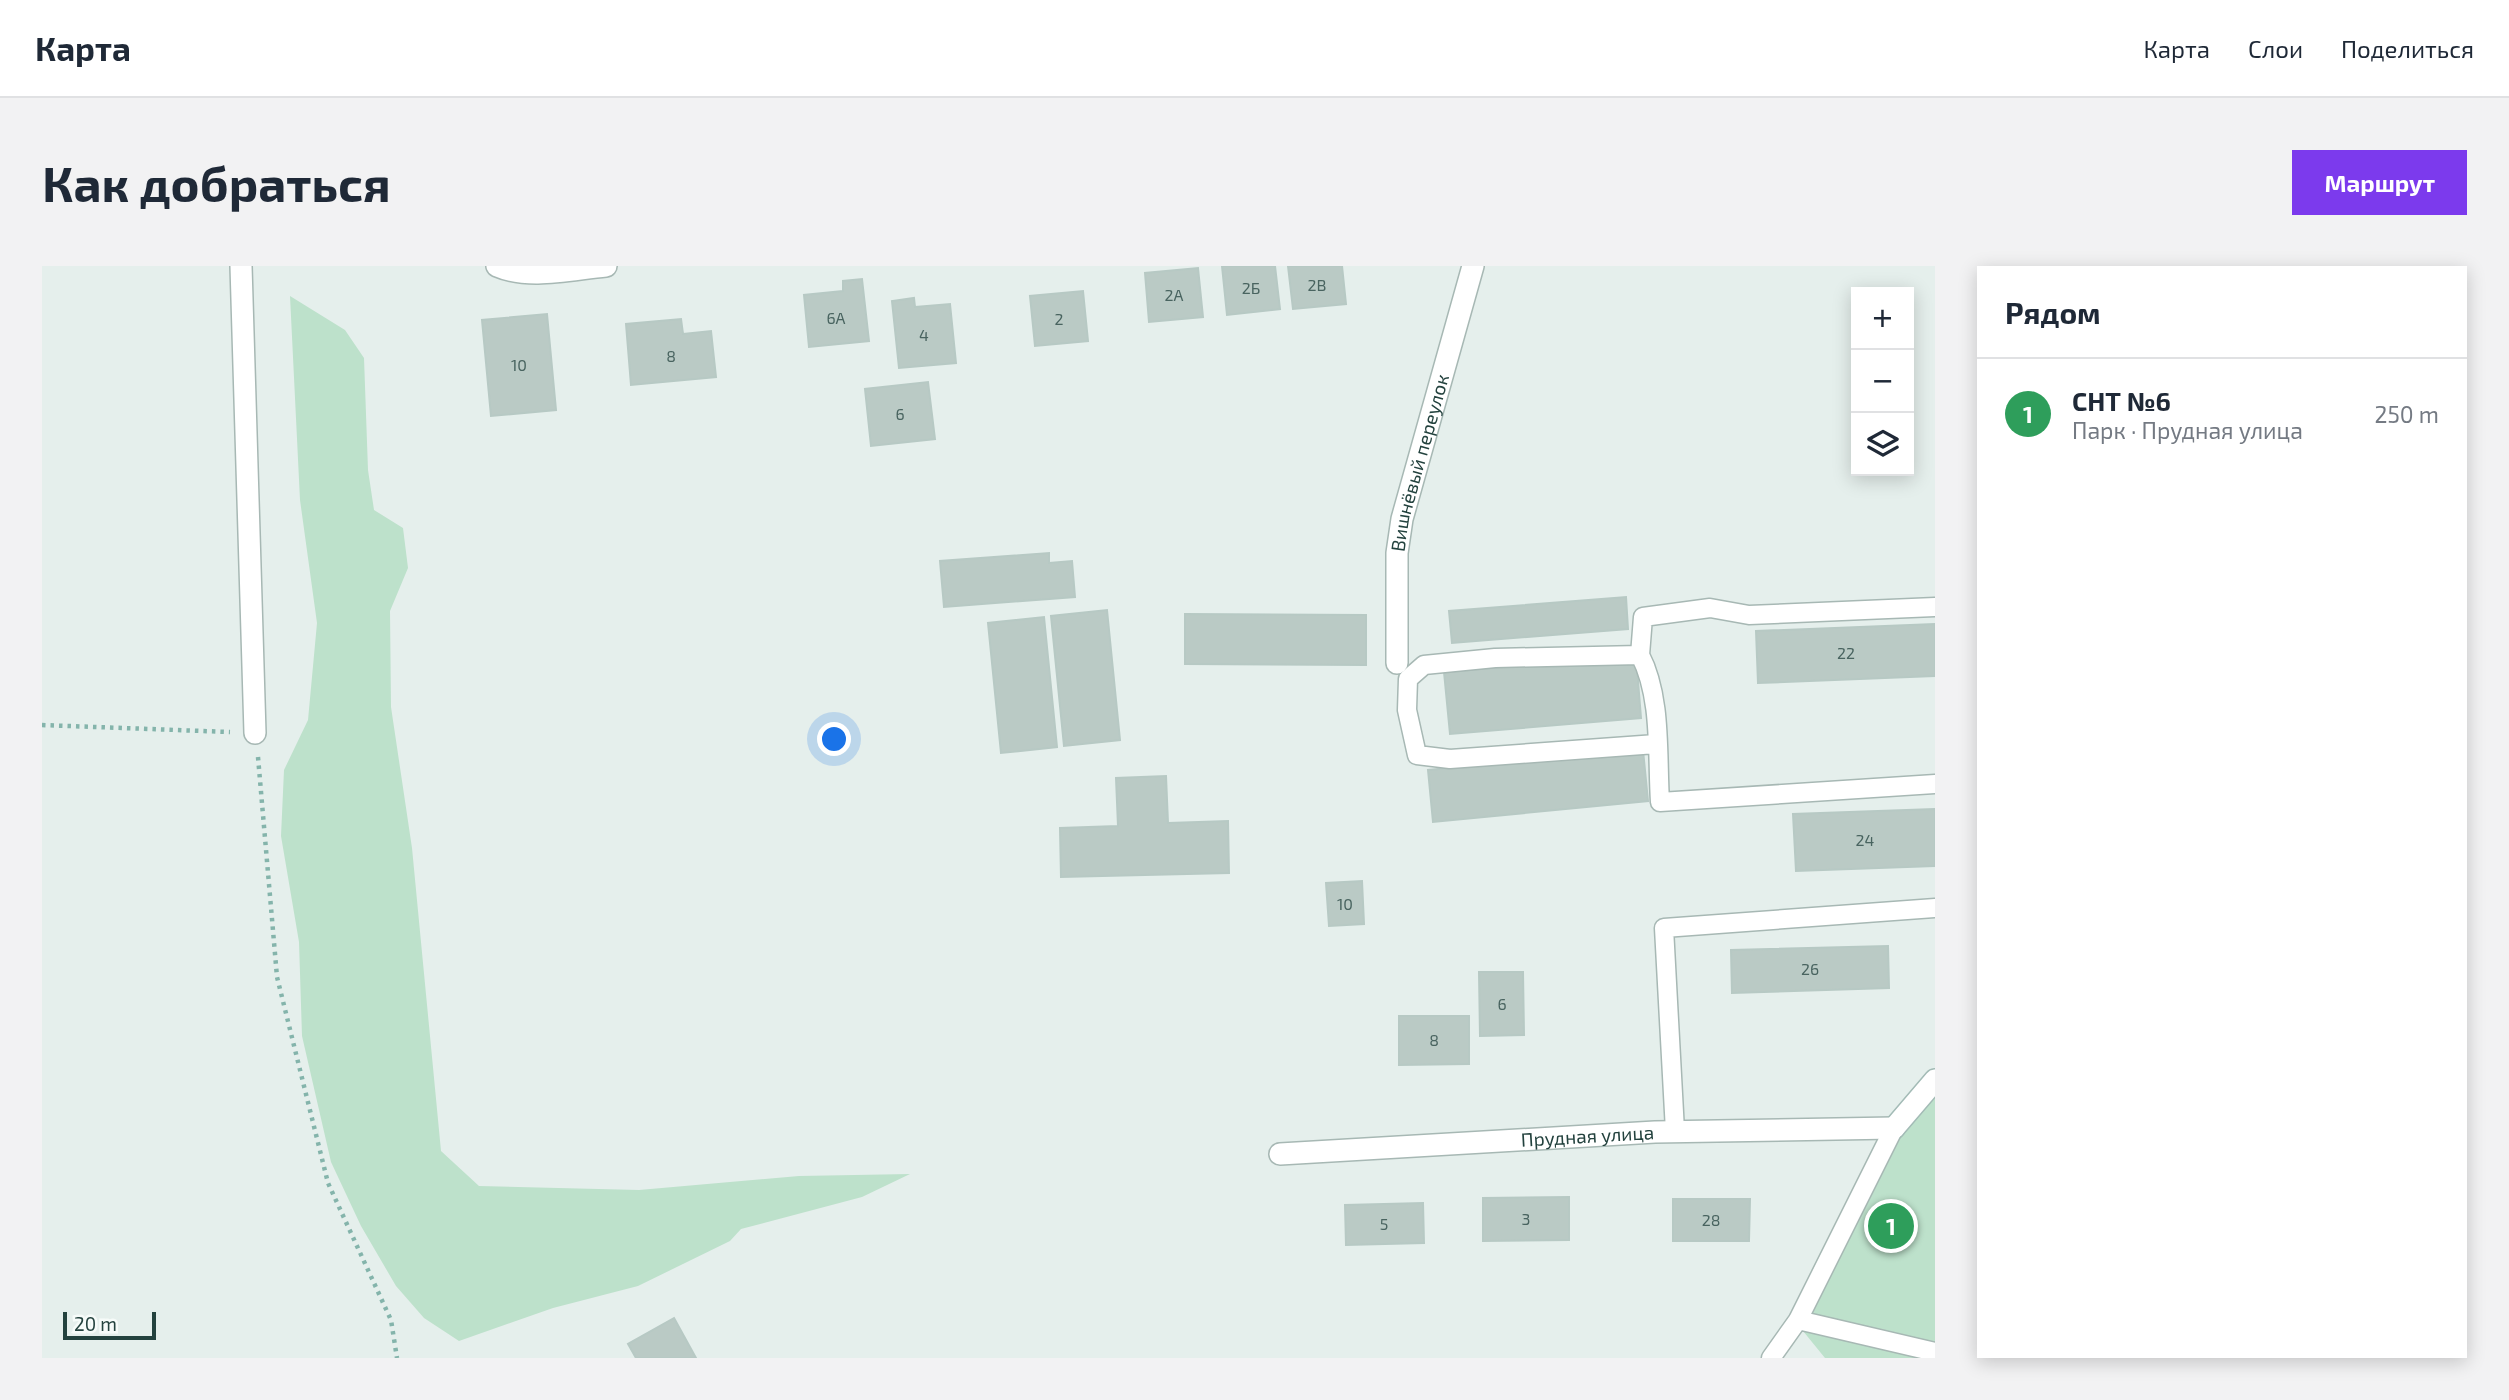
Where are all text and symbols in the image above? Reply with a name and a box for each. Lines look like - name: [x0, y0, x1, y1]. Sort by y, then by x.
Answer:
- text: Карта: [35, 28, 131, 68]
- text: Карта: [2143, 34, 2210, 63]
- text: Слои: [2248, 34, 2303, 63]
- text: Поделиться: [2341, 34, 2474, 63]
- button: Маршрут: [2292, 150, 2467, 215]
- text: Как добраться: [42, 153, 391, 212]
- house number: 2В: [1308, 275, 1326, 294]
- house number: 2Б: [1242, 278, 1260, 297]
- house number: 2А: [1165, 285, 1184, 304]
- map controls: [1851, 287, 1914, 476]
- button: +: [1851, 287, 1914, 350]
- text: Рядом: [2005, 294, 2101, 330]
- house number: 6А: [826, 308, 846, 327]
- house number: 2: [1055, 309, 1064, 328]
- house number: 4: [919, 325, 929, 344]
- house number: 8: [666, 346, 676, 365]
- button: −: [1851, 350, 1914, 413]
- house number: 10: [511, 355, 527, 374]
- street label: Вишнёвый переулок: [1385, 371, 1453, 553]
- text: СНТ №6: [2072, 385, 2171, 416]
- text: 1: [2023, 400, 2033, 428]
- text: 250 m: [2375, 400, 2439, 428]
- house number: 6: [895, 404, 905, 423]
- button: layers: [1851, 413, 1914, 476]
- text: Парк · Прудная улица: [2072, 416, 2303, 444]
- house number: 22: [1837, 643, 1855, 662]
- your location: [817, 722, 851, 756]
- house number: 24: [1856, 830, 1875, 849]
- house number: 10: [1337, 894, 1353, 913]
- house number: 26: [1801, 959, 1819, 978]
- house number: 6: [1497, 994, 1507, 1013]
- house number: 8: [1429, 1030, 1439, 1049]
- street label: Прудная улица: [1520, 1120, 1655, 1151]
- pin: 1: [1868, 1200, 1914, 1252]
- house number: 3: [1522, 1209, 1530, 1228]
- house number: 28: [1702, 1210, 1720, 1229]
- house number: 5: [1380, 1214, 1388, 1233]
- scale bar: [63, 1309, 156, 1341]
- text: 20 m: [74, 1312, 117, 1335]

